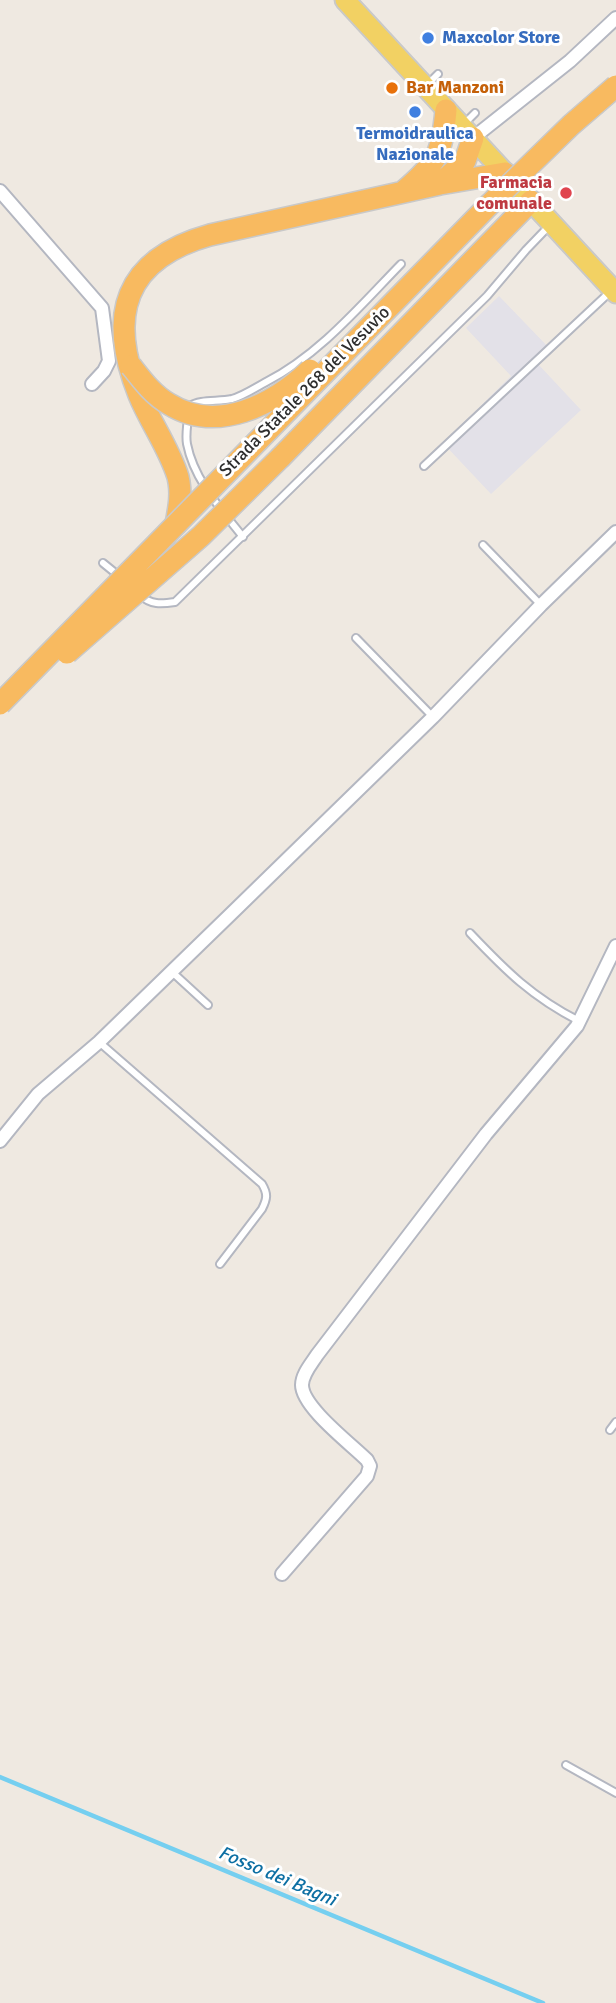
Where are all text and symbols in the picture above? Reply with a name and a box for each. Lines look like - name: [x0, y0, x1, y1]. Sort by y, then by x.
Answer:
- place label: Maxcolor Store: [442, 27, 560, 49]
- marker: Maxcolor Store: [420, 30, 436, 46]
- place label: Bar Manzoni: [406, 77, 504, 99]
- marker: Bar Manzoni: [384, 80, 400, 96]
- marker: Termoidraulica Nazionale: [407, 104, 423, 120]
- place label: Termoidraulica Nazionale: [356, 123, 474, 166]
- place label: Farmacia comunale: [476, 172, 552, 214]
- marker: Farmacia comunale: [558, 185, 574, 201]
- street label: Strada Statale 268 del Vesuvio: [215, 302, 395, 482]
- water label: Fosso dei Bagni: [215, 1842, 339, 1912]

